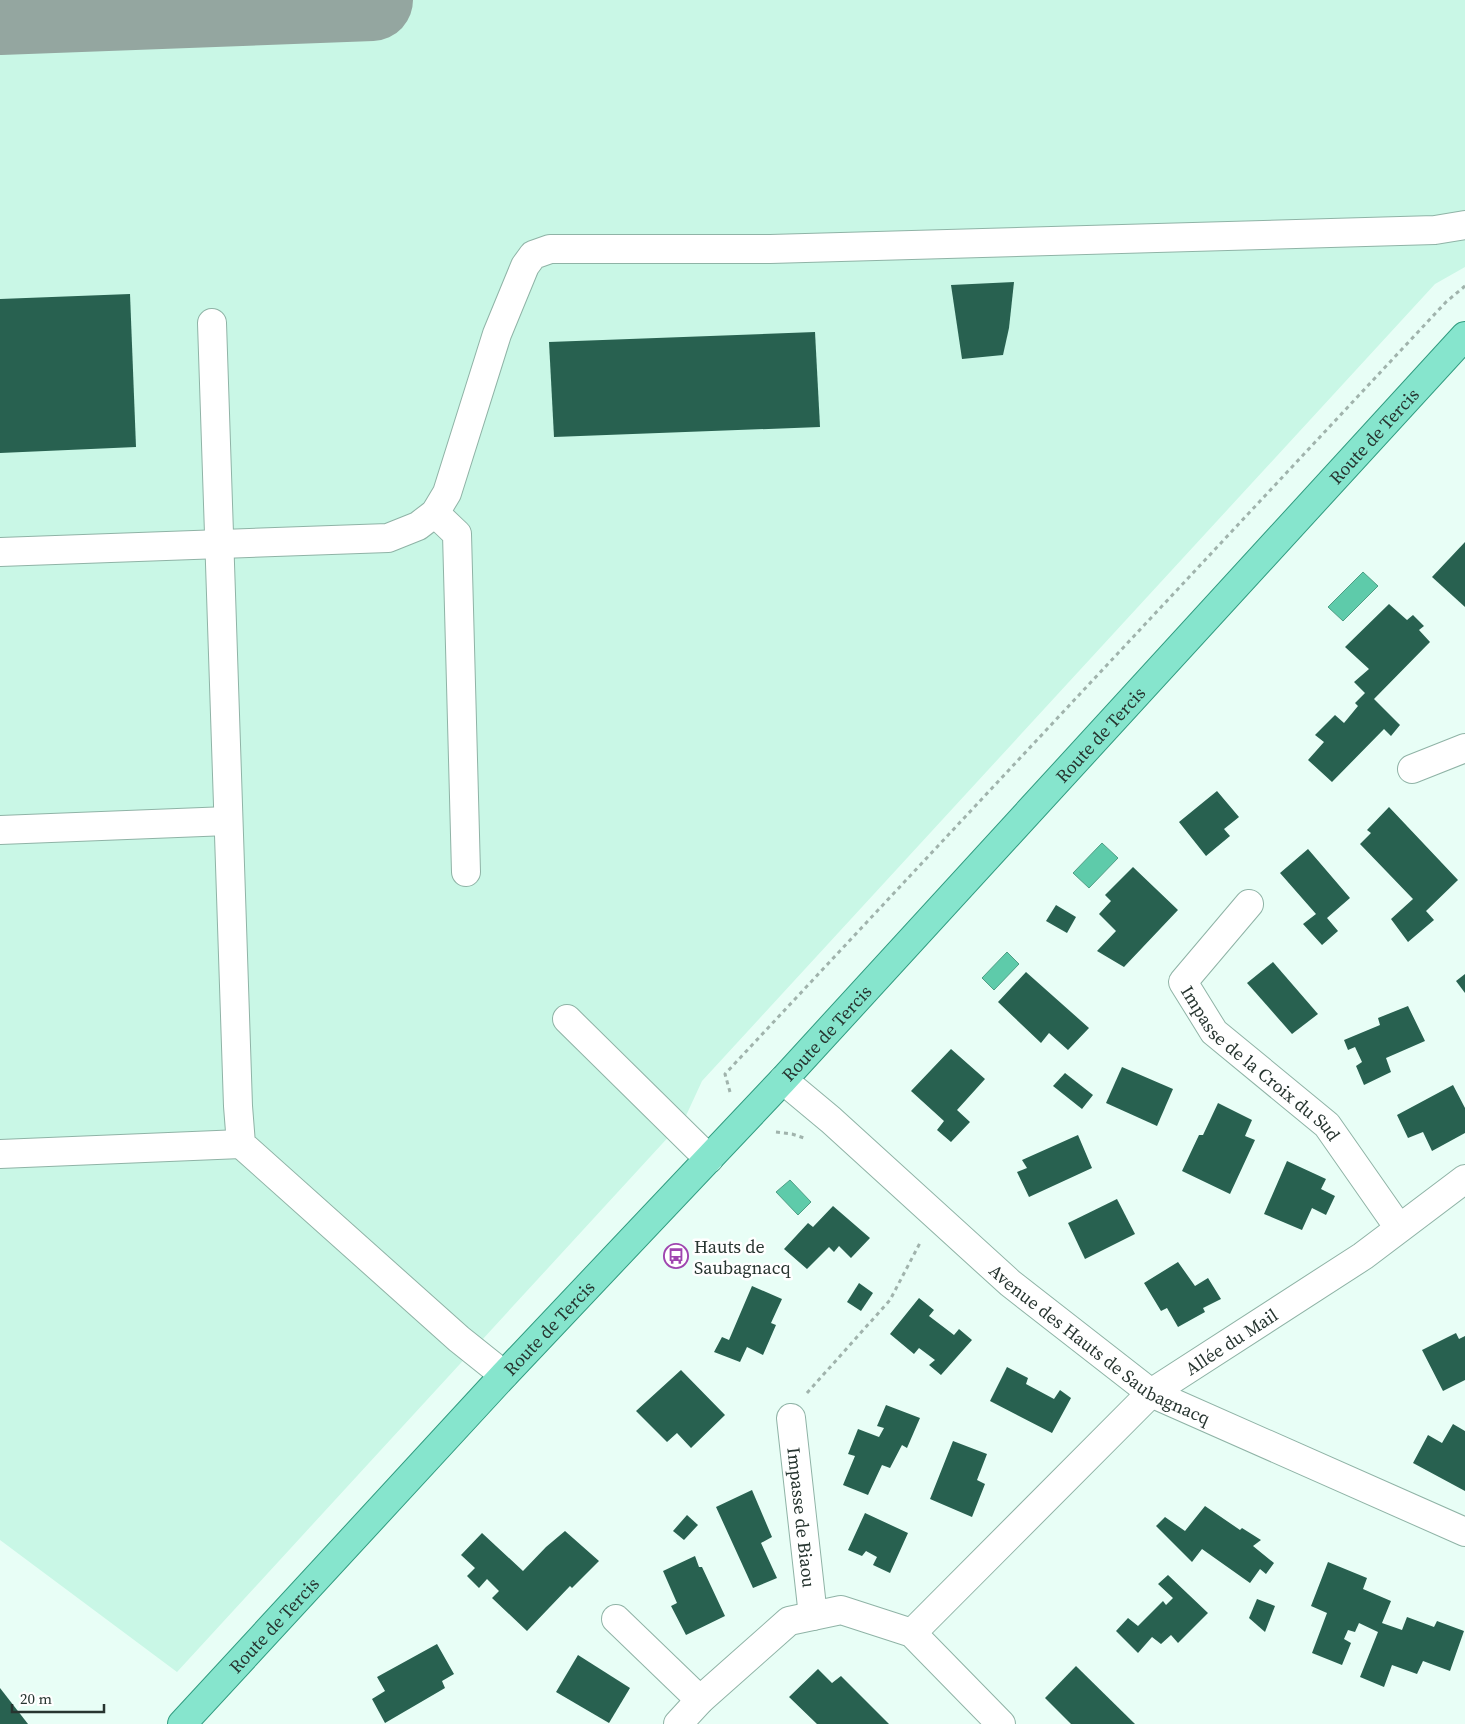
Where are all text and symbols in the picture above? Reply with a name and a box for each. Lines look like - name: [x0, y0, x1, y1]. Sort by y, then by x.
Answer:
- street label: Route de Tercis: [1323, 382, 1424, 489]
- street label: Route de Tercis: [1049, 680, 1151, 788]
- street label: Route de Tercis: [776, 979, 877, 1086]
- street label: Impasse de la Croix du Sud: [1176, 981, 1347, 1146]
- place label: Hauts de Saubagnacq: [694, 1234, 791, 1280]
- bus stop icon: Hauts de Saubagnacq: [663, 1243, 689, 1269]
- street label: Avenue des Hauts de Saubagnacq: [984, 1258, 1215, 1431]
- street label: Route de Tercis: [498, 1274, 600, 1381]
- street label: Allée du Mail: [1180, 1302, 1282, 1380]
- street label: Impasse de Biaou: [782, 1446, 822, 1589]
- street label: Route de Tercis: [223, 1571, 324, 1678]
- scale bar: [12, 1682, 105, 1714]
- text: 20 m: [20, 1688, 52, 1709]

